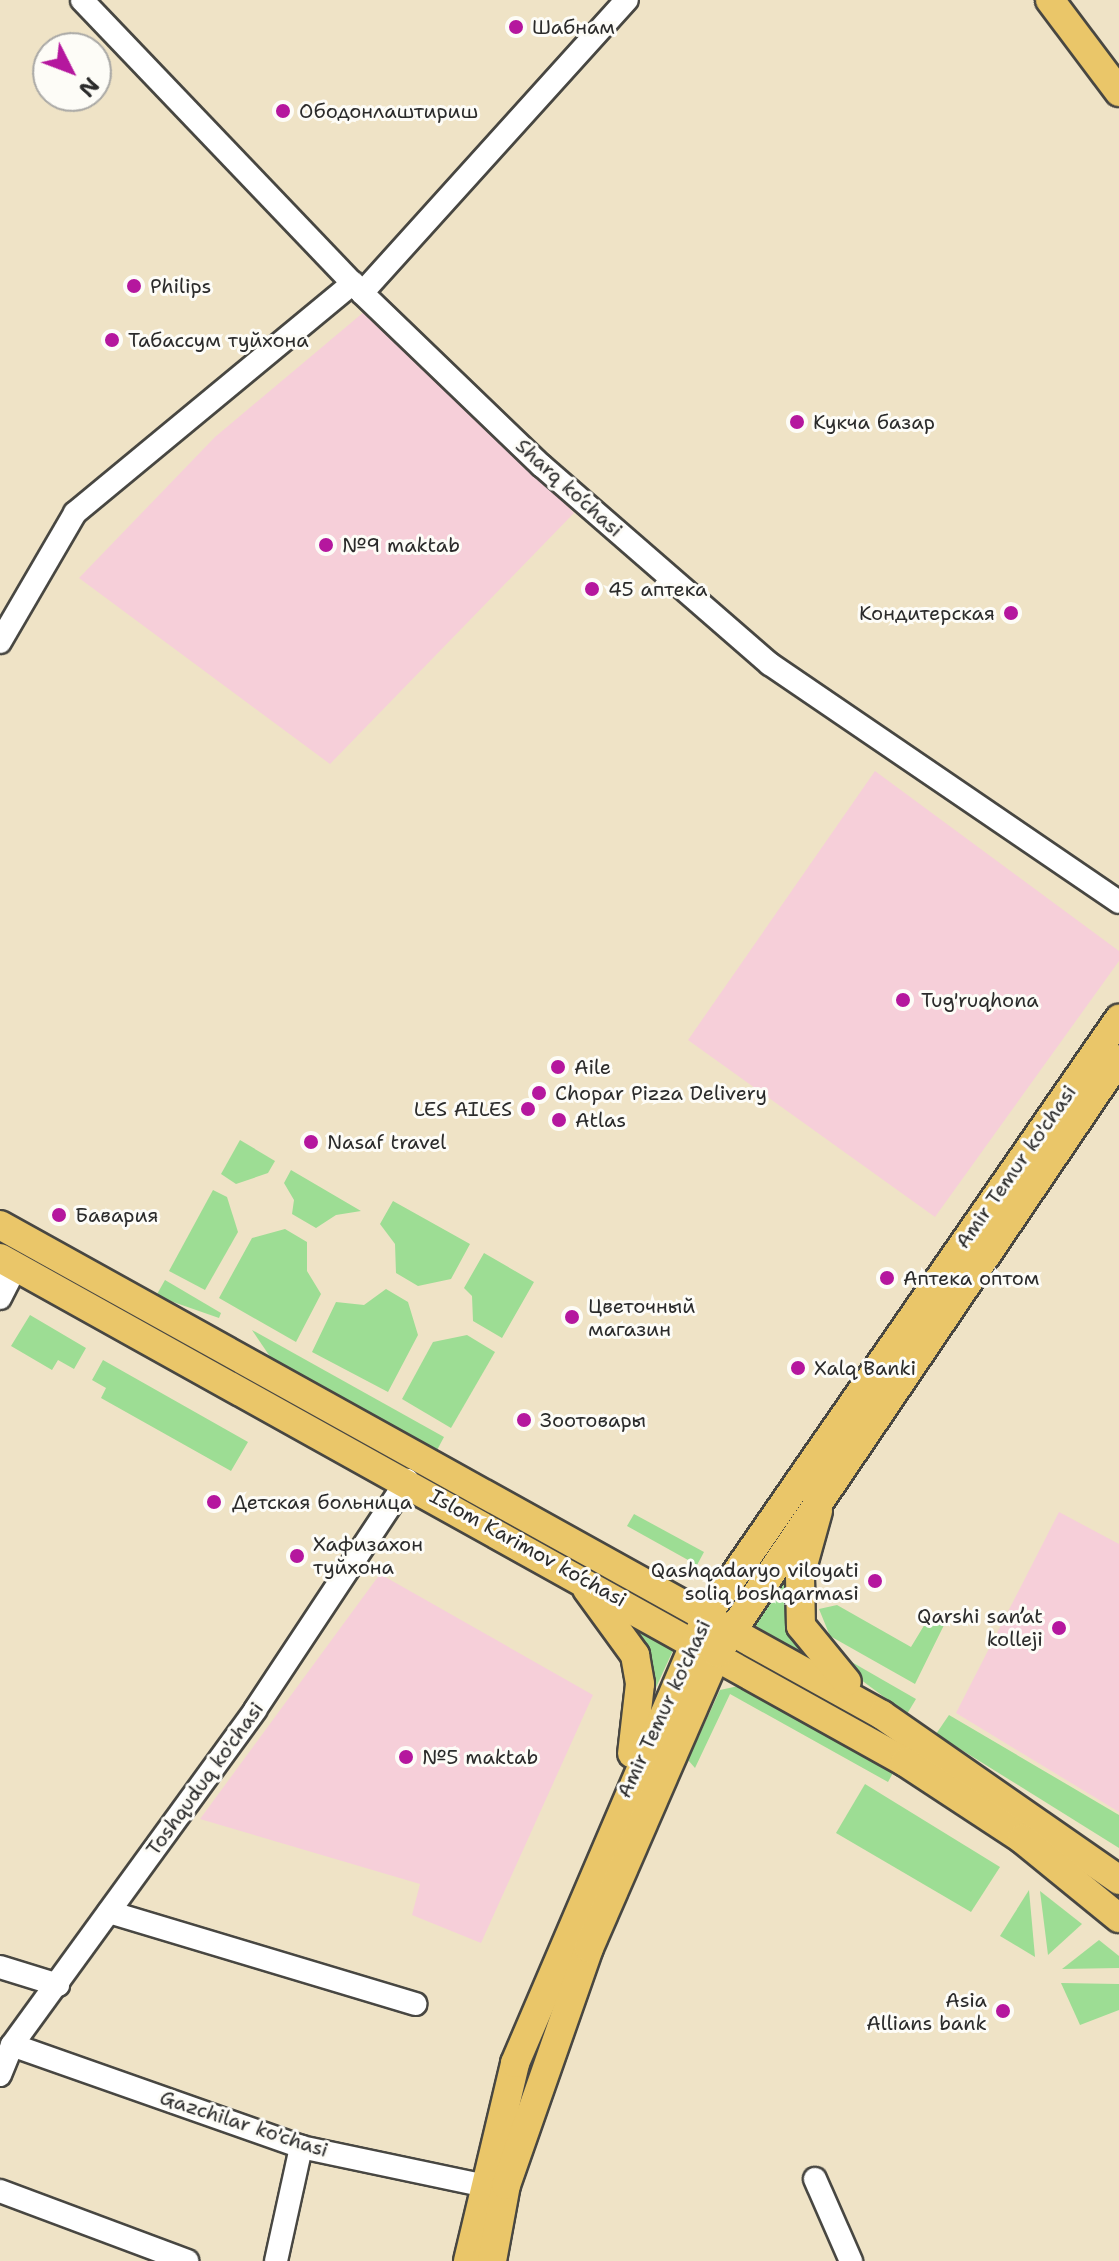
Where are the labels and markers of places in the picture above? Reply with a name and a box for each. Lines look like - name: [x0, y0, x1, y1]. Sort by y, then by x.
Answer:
- place label: Шабнам: [532, 15, 615, 39]
- marker: Шабнам: [507, 18, 525, 36]
- place label: Ободонлаштириш: [299, 99, 478, 123]
- marker: Ободонлаштириш: [274, 102, 292, 120]
- place label: Philips: [150, 274, 211, 298]
- marker: Philips: [125, 277, 143, 295]
- place label: Табассум туйхона: [128, 328, 309, 352]
- marker: Табассум туйхона: [103, 331, 121, 349]
- place label: Кукча базар: [813, 410, 935, 434]
- marker: Кукча базар: [788, 413, 806, 431]
- place label: №9 maktab: [342, 533, 460, 557]
- marker: №9 maktab: [317, 536, 335, 554]
- place label: 45 аптека: [608, 577, 708, 601]
- marker: 45 аптека: [583, 580, 601, 598]
- place label: Кондитерская: [859, 601, 995, 625]
- marker: Кондитерская: [1002, 604, 1020, 622]
- place label: Tug'ruqhona: [921, 988, 1039, 1012]
- marker: Tug'ruqhona: [892, 989, 914, 1011]
- place label: Aile: [574, 1055, 611, 1079]
- marker: Aile: [549, 1058, 567, 1076]
- place label: Chopar Pizza Delivery: [555, 1081, 767, 1105]
- marker: Chopar Pizza Delivery: [530, 1084, 548, 1102]
- place label: LES AILES: [414, 1097, 512, 1121]
- marker: LES AILES: [519, 1100, 537, 1118]
- place label: Atlas: [575, 1108, 626, 1132]
- marker: Atlas: [550, 1111, 568, 1129]
- place label: Nasaf travel: [327, 1130, 446, 1154]
- marker: Nasaf travel: [302, 1133, 320, 1151]
- place label: Бавария: [75, 1203, 159, 1227]
- marker: Бавария: [50, 1206, 68, 1224]
- place label: Аптека оптом: [903, 1266, 1039, 1290]
- marker: Аптека оптом: [878, 1269, 896, 1287]
- place label: Цветочный магазин: [588, 1294, 695, 1341]
- marker: Цветочный магазин: [563, 1308, 581, 1326]
- place label: Xalq Banki: [814, 1356, 916, 1380]
- marker: Xalq Banki: [789, 1359, 807, 1377]
- place label: Зоотовары: [540, 1408, 646, 1432]
- marker: Зоотовары: [515, 1411, 533, 1429]
- place label: Детская больница: [232, 1490, 412, 1514]
- marker: Детская больница: [203, 1491, 225, 1513]
- place label: Хафизахон туйхона: [313, 1532, 423, 1579]
- marker: Хафизахон туйхона: [288, 1547, 306, 1565]
- place label: Qashqadaryo viloyati soliq boshqarmasi: [651, 1558, 859, 1605]
- marker: Qashqadaryo viloyati soliq boshqarmasi: [866, 1572, 884, 1590]
- place label: Qarshi san’at kolleji: [917, 1604, 1043, 1651]
- marker: Qarshi san’at kolleji: [1050, 1619, 1068, 1637]
- place label: №5 maktab: [422, 1745, 538, 1769]
- marker: №5 maktab: [397, 1748, 415, 1766]
- place label: Asia Allians bank: [866, 1988, 987, 2035]
- marker: Asia Allians bank: [994, 2002, 1012, 2020]

